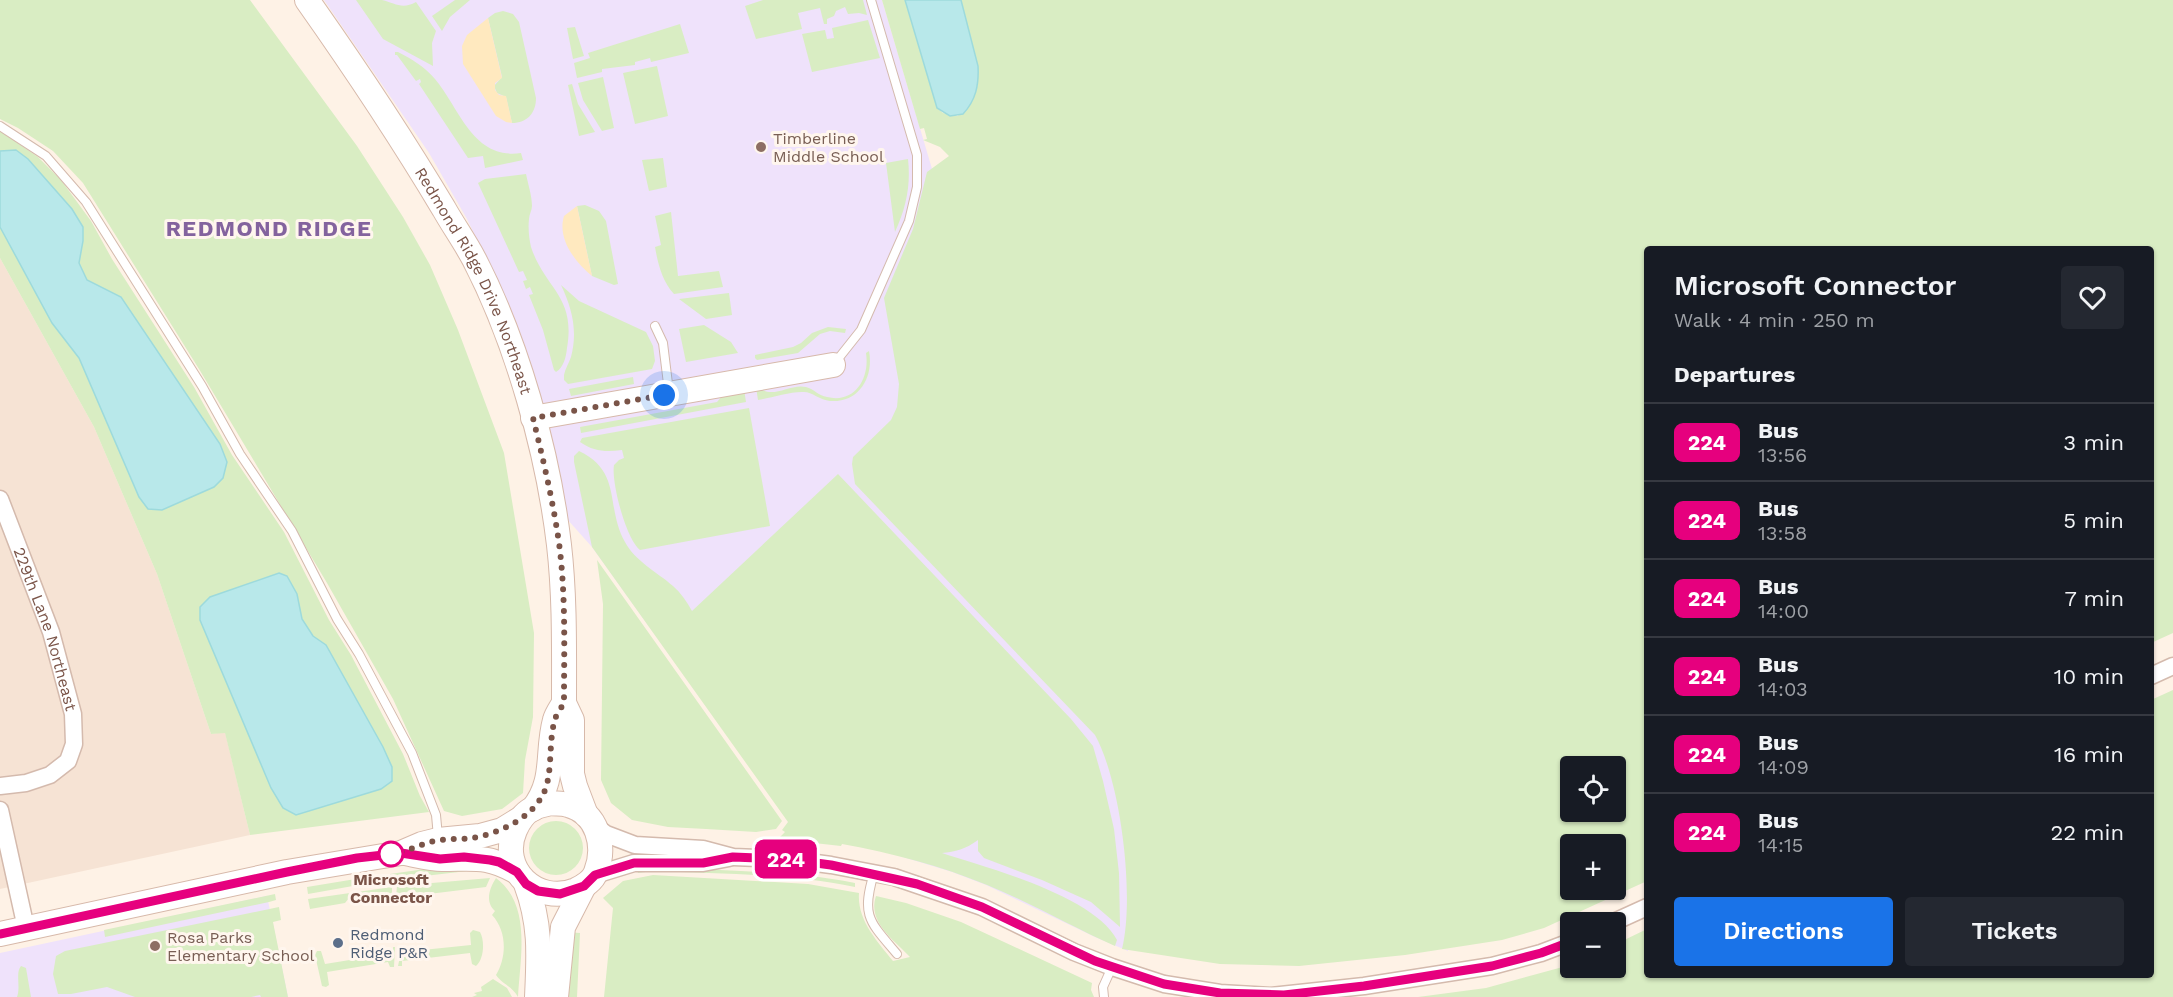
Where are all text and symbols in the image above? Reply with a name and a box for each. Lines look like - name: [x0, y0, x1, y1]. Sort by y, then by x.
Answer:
- place label: Timberline Middle School: [773, 129, 884, 166]
- marker: Timberline Middle School: [754, 140, 768, 154]
- street label: Redmond Ridge Drive Northeast: [411, 164, 536, 397]
- district label: REDMOND RIDGE: [166, 216, 372, 241]
- button: heart: [2061, 266, 2124, 329]
- text: Microsoft Connector: [1674, 269, 1956, 302]
- text: Walk · 4 min · 250 m: [1674, 308, 1875, 332]
- text: Departures: [1674, 362, 1795, 387]
- your location: [649, 380, 679, 410]
- text: Bus: [1758, 418, 1798, 443]
- text: 224: [1688, 430, 1726, 455]
- text: 3 min: [2063, 430, 2124, 455]
- text: 13:56: [1758, 443, 1807, 467]
- text: Bus: [1758, 496, 1798, 521]
- text: 224: [1688, 508, 1726, 533]
- text: 5 min: [2063, 508, 2124, 533]
- text: 13:58: [1758, 521, 1807, 545]
- street label: 229th Lane Northeast: [9, 545, 81, 713]
- text: Bus: [1758, 574, 1798, 599]
- text: 224: [1688, 586, 1726, 611]
- text: 7 min: [2064, 586, 2124, 611]
- text: 14:00: [1758, 599, 1809, 623]
- text: Bus: [1758, 652, 1798, 677]
- text: 224: [1688, 664, 1726, 689]
- text: 10 min: [2054, 664, 2124, 689]
- text: 14:03: [1758, 677, 1808, 701]
- text: Bus: [1758, 730, 1798, 755]
- text: 224: [1688, 742, 1726, 767]
- text: 16 min: [2054, 742, 2124, 767]
- text: 14:09: [1758, 755, 1809, 779]
- map controls: [1560, 756, 1626, 978]
- button: locate: [1560, 756, 1626, 822]
- text: Bus: [1758, 808, 1798, 833]
- text: 224: [1688, 820, 1726, 845]
- text: 22 min: [2050, 820, 2124, 845]
- text: 14:15: [1758, 833, 1803, 857]
- button: +: [1560, 834, 1626, 900]
- line badge: 224: [752, 840, 820, 878]
- marker: Microsoft Connector: [378, 841, 404, 867]
- text: 224: [767, 847, 805, 872]
- place label: Microsoft Connector: [350, 870, 432, 907]
- button: Directions: [1674, 897, 1893, 966]
- button: Tickets: [1905, 897, 2124, 966]
- button: −: [1560, 912, 1626, 978]
- place label: Redmond Ridge P&R: [350, 925, 428, 962]
- place label: Rosa Parks Elementary School: [167, 928, 315, 965]
- marker: Redmond Ridge P&R: [331, 936, 345, 950]
- marker: Rosa Parks Elementary School: [148, 939, 162, 953]

